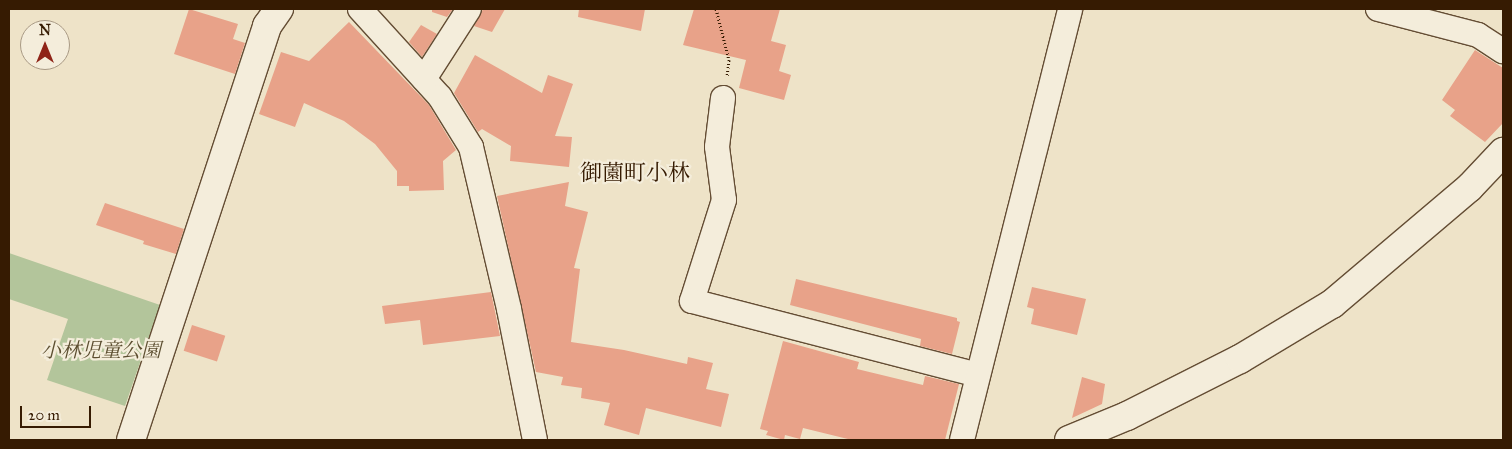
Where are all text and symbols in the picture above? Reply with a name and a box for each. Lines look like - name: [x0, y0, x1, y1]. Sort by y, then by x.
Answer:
- north arrow: [20, 20, 70, 70]
- text: N: [39, 22, 51, 39]
- district label: 御薗町小林: [580, 160, 690, 186]
- park label: 小林児童公園: [41, 338, 161, 362]
- scale bar: [22, 396, 94, 428]
- text: 20 m: [28, 406, 60, 424]

